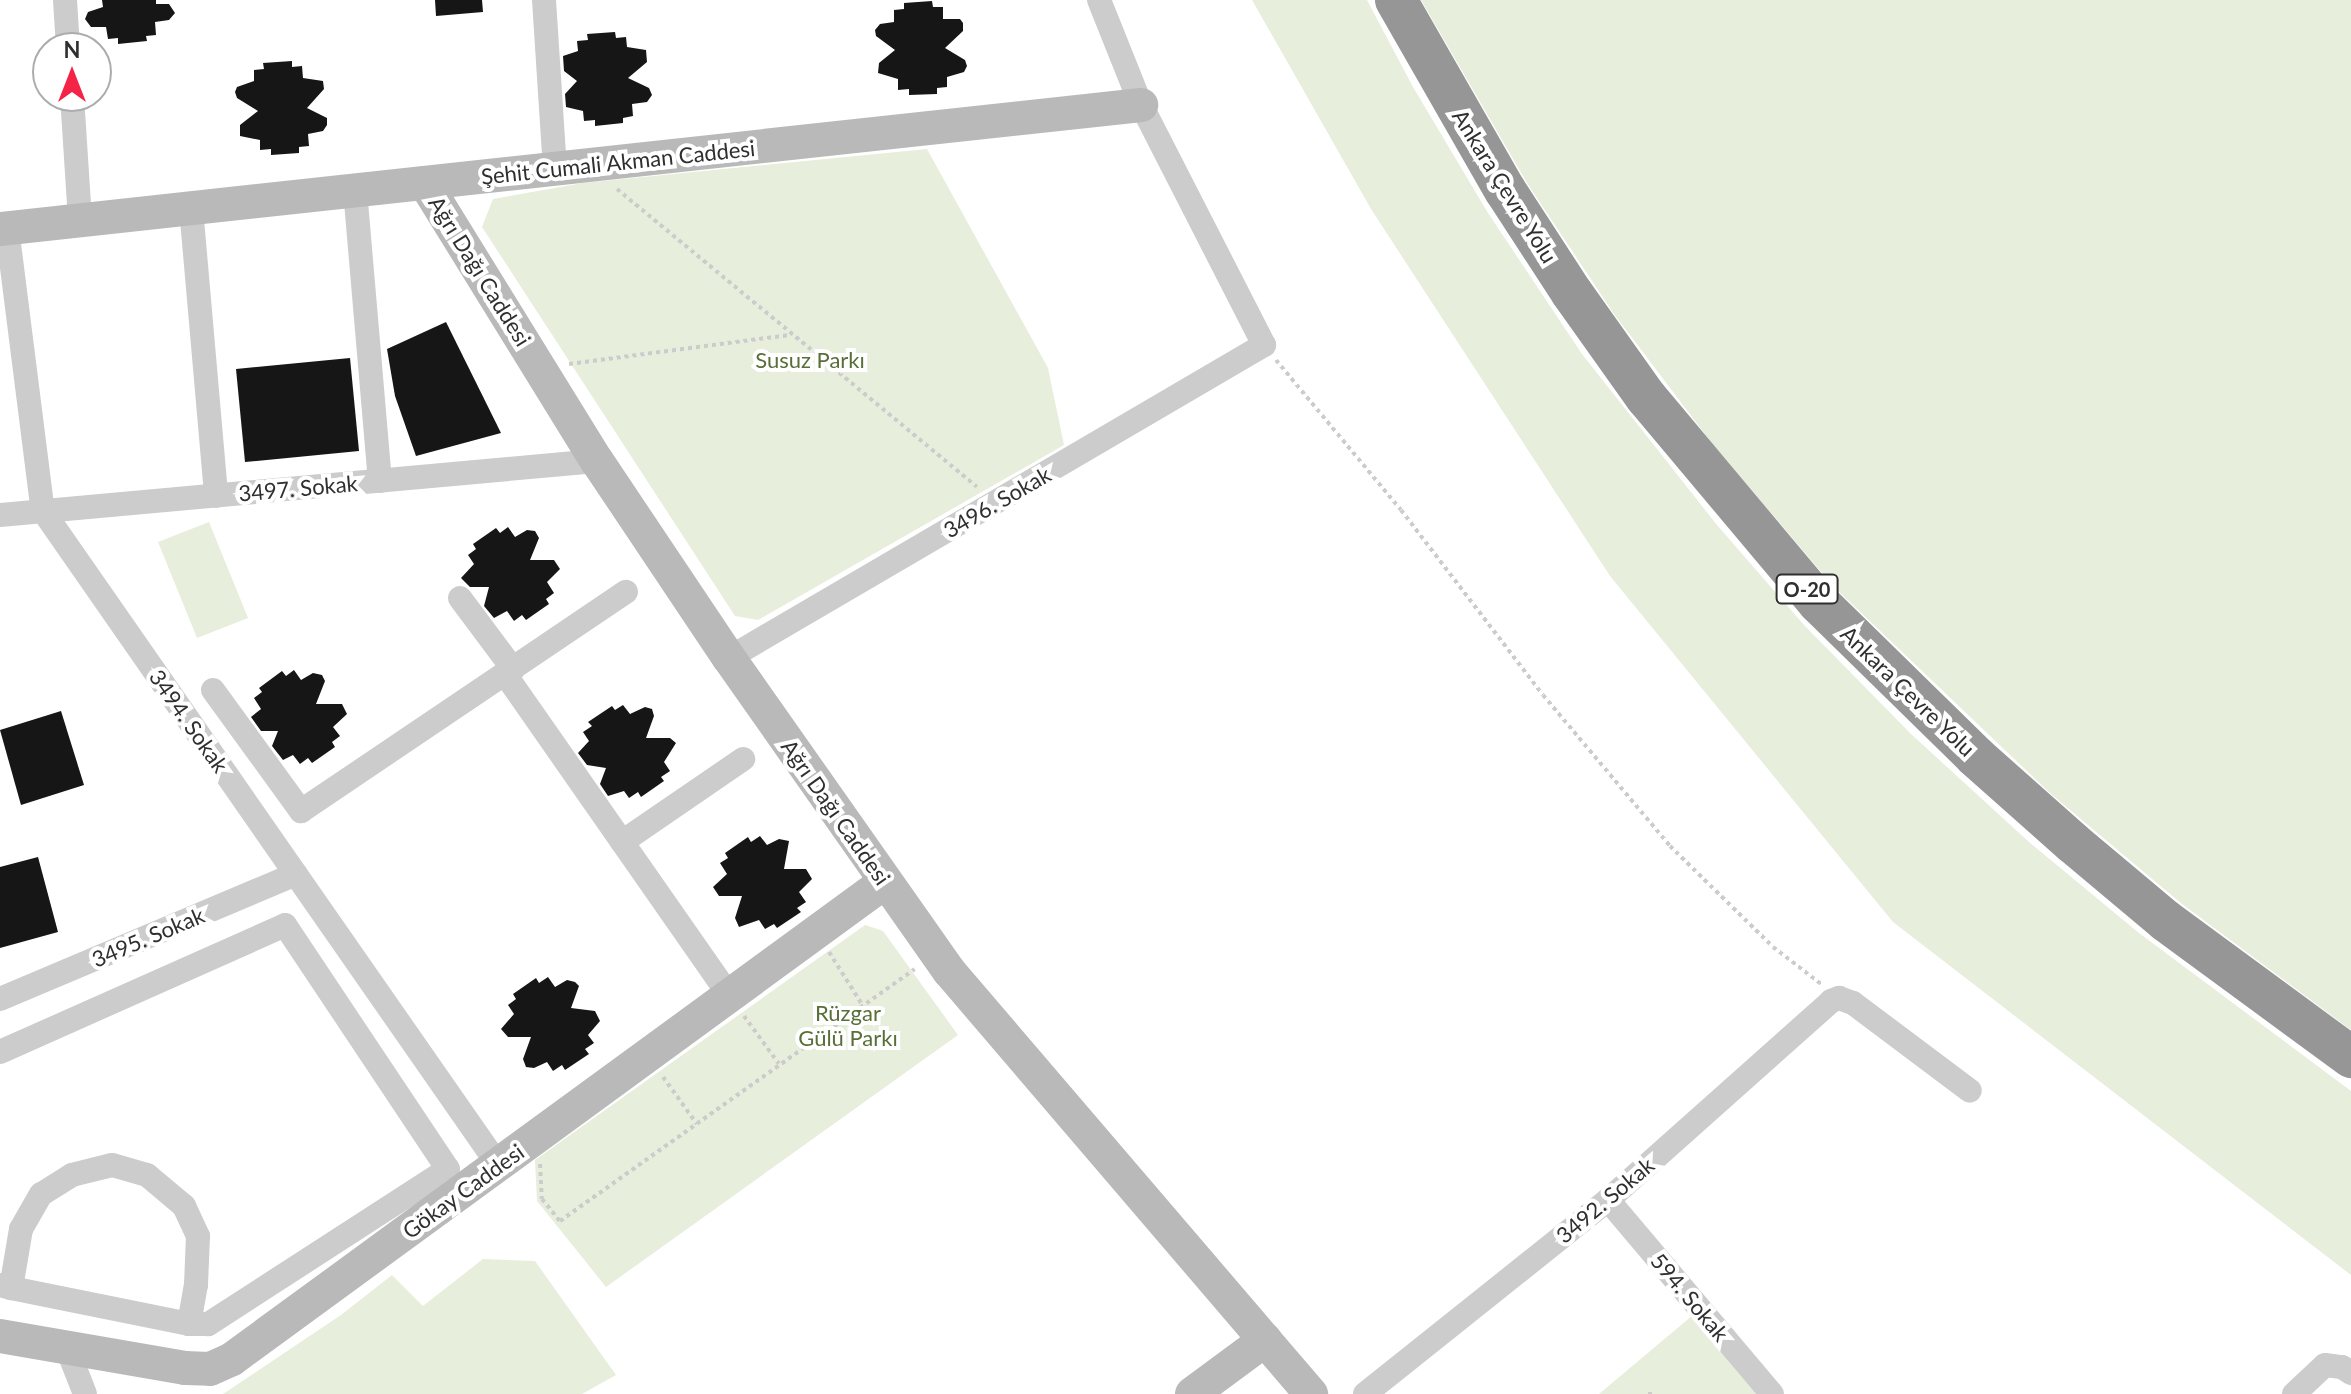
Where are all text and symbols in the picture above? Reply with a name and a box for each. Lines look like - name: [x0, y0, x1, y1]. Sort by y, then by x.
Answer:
- north arrow: [32, 32, 112, 112]
- text: N: [64, 36, 80, 63]
- street label: Ankara Çevre Yolu: [1447, 104, 1563, 268]
- street label: Şehit Cumali Akman Caddesi: [479, 134, 757, 190]
- street label: Ağrı Dağı Caddesi: [423, 191, 537, 351]
- park label: Susuz Parkı: [755, 347, 865, 373]
- street label: 3496. Sokak: [939, 461, 1055, 543]
- street label: 3497. Sokak: [237, 470, 359, 506]
- road number: O-20: [1775, 573, 1839, 605]
- street label: Ankara Çevre Yolu: [1835, 620, 1981, 762]
- street label: 3494. Sokak: [144, 664, 234, 778]
- street label: Ağrı Dağı Caddesi: [776, 734, 896, 890]
- street label: 3495. Sokak: [88, 902, 208, 972]
- park label: Rüzgar Gülü Parkı: [798, 999, 898, 1050]
- street label: Gökay Caddesi: [397, 1138, 529, 1244]
- street label: 3492. Sokak: [1551, 1151, 1659, 1249]
- street label: 594. Sokak: [1646, 1248, 1734, 1346]

